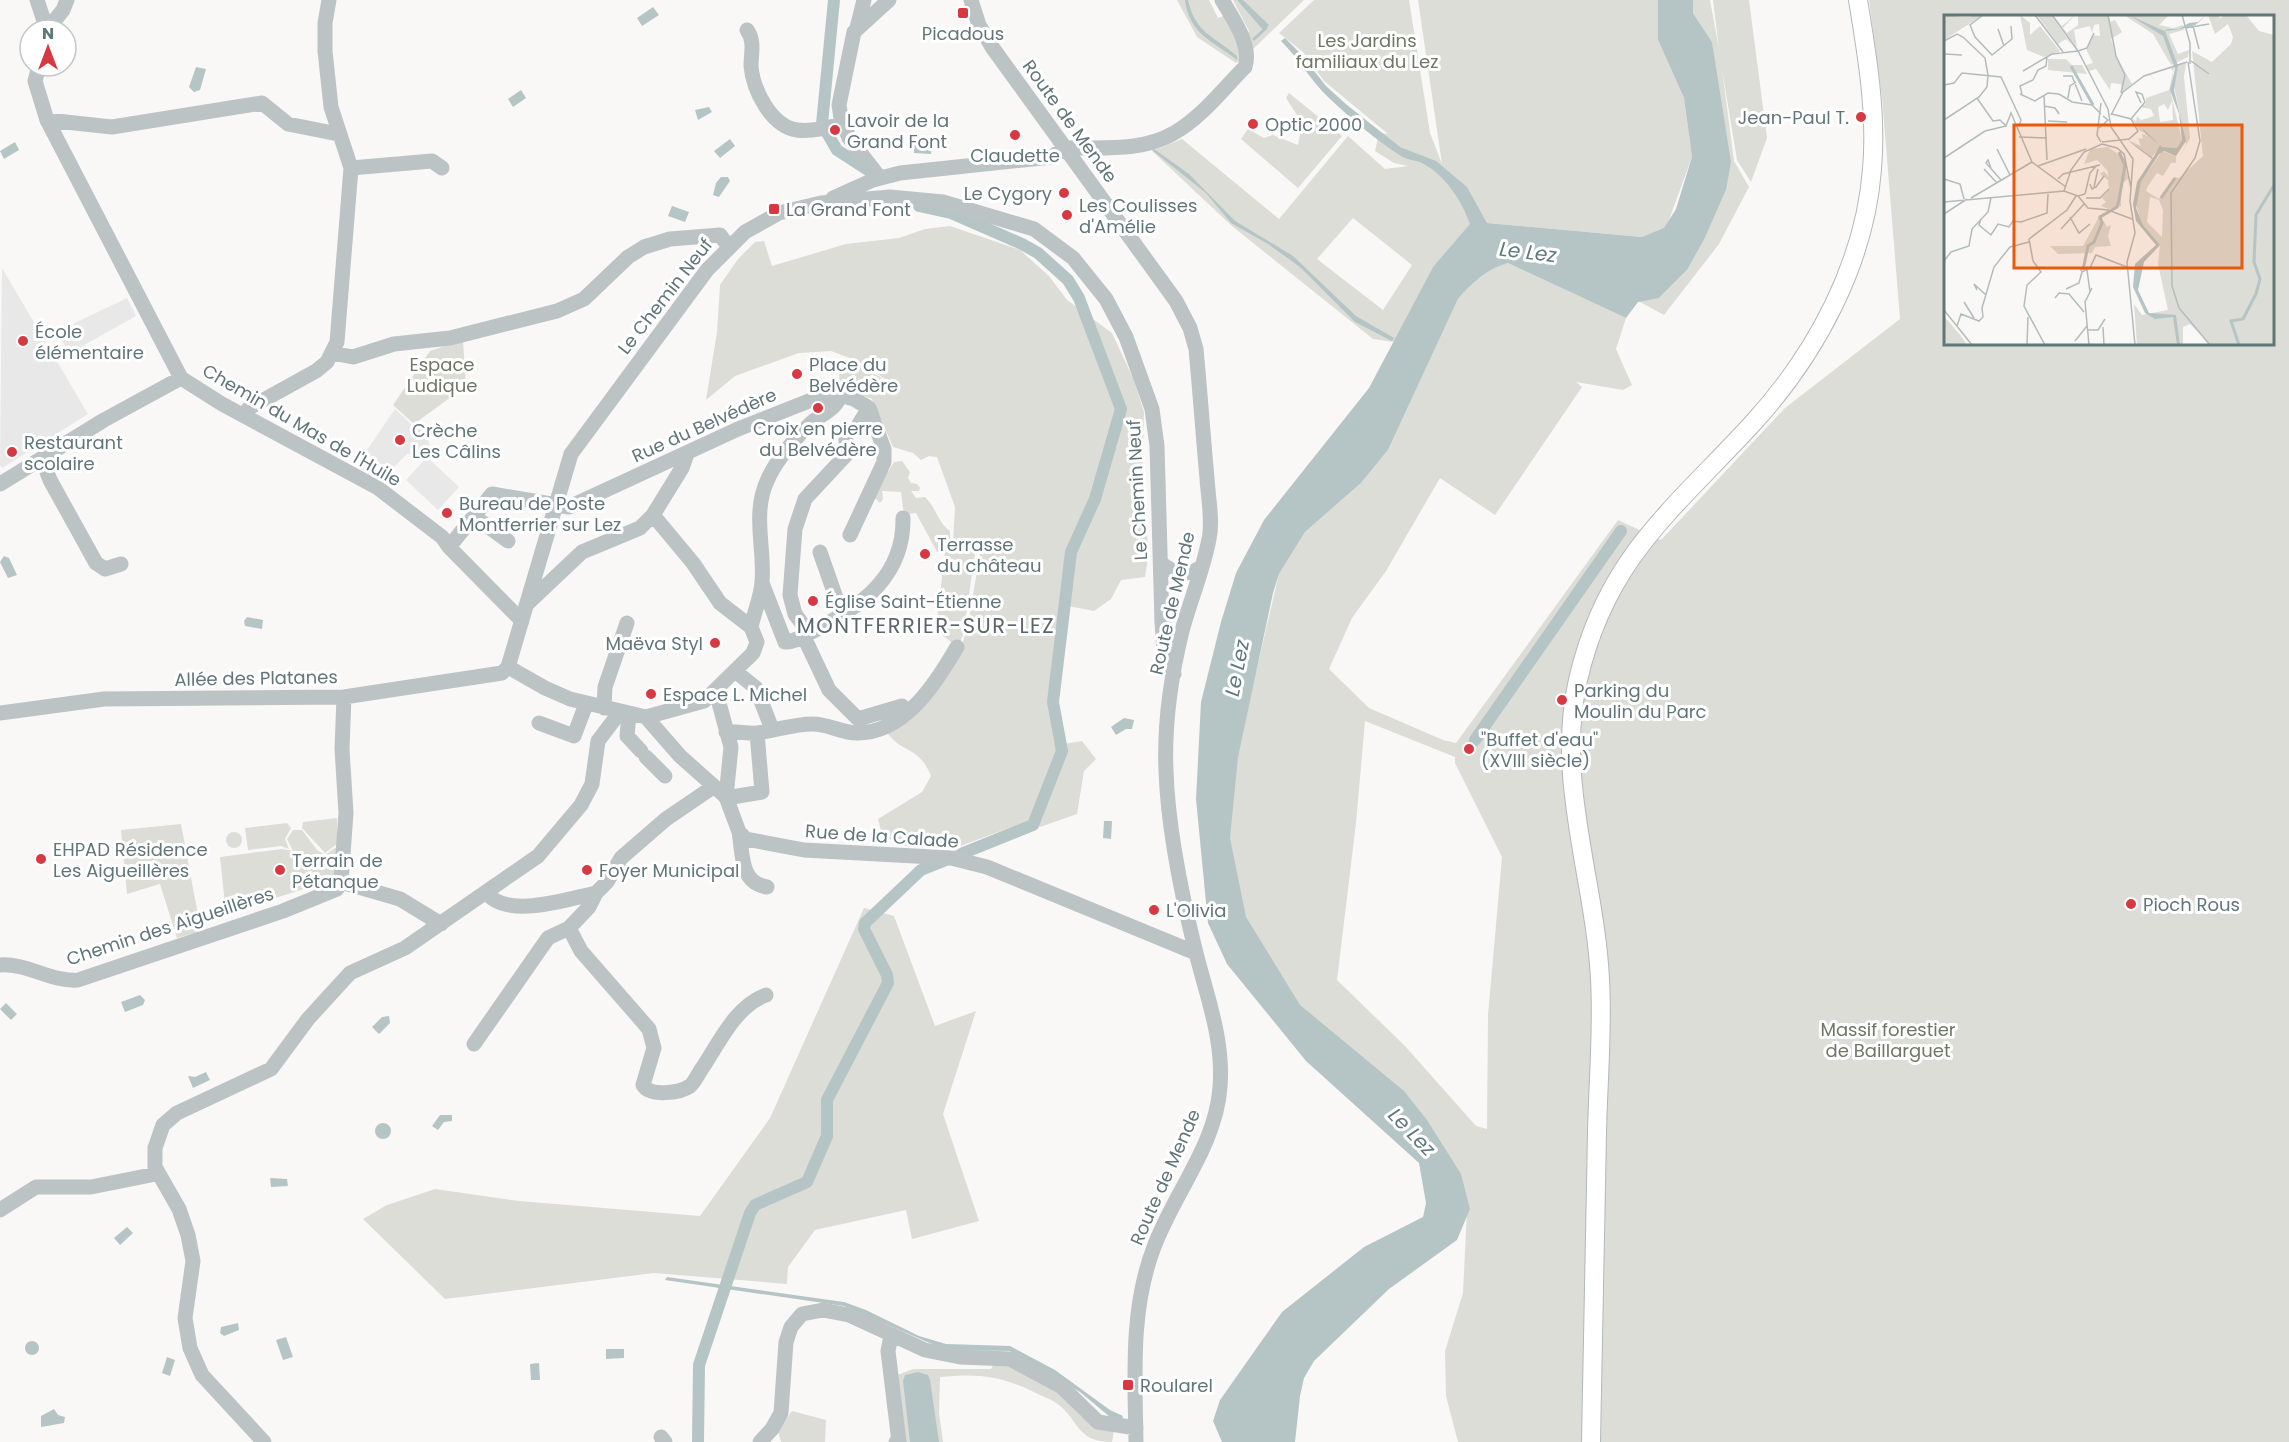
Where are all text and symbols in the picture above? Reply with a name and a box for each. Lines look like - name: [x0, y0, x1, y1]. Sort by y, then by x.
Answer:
- marker: Picadous: [956, 6, 970, 20]
- inset map: [1944, 15, 2274, 345]
- north arrow: [18, 18, 78, 78]
- place label: Picadous: [922, 21, 1004, 46]
- text: N: [42, 22, 54, 45]
- park label: Les Jardins familiaux du Lez: [1296, 28, 1438, 74]
- street label: Route de Mende: [1017, 55, 1123, 187]
- place label: Jean-Paul T.: [1738, 105, 1849, 130]
- place label: Lavoir de la Grand Font: [847, 108, 949, 154]
- marker: Jean-Paul T.: [1854, 110, 1868, 124]
- place label: Optic 2000: [1265, 112, 1362, 137]
- marker: Optic 2000: [1246, 117, 1260, 131]
- marker: Lavoir de la Grand Font: [828, 123, 842, 137]
- marker: Claudette: [1008, 128, 1022, 142]
- place label: Claudette: [970, 143, 1060, 168]
- place label: Le Cygory: [964, 181, 1052, 206]
- marker: Le Cygory: [1057, 186, 1071, 200]
- place label: Les Coulisses d'Amélie: [1079, 193, 1197, 239]
- place label: La Grand Font: [786, 197, 911, 222]
- marker: La Grand Font: [767, 202, 781, 216]
- marker: Les Coulisses d'Amélie: [1060, 208, 1074, 222]
- street label: Le Chemin Neuf: [612, 233, 718, 359]
- water label: Le Lez: [1498, 235, 1559, 269]
- place label: École élémentaire: [35, 319, 144, 365]
- marker: École élémentaire: [16, 334, 30, 348]
- park label: Espace Ludique: [407, 352, 477, 398]
- place label: Place du Belvédère: [809, 352, 898, 398]
- street label: Chemin du Mas de l'Huile: [198, 358, 406, 492]
- marker: Place du Belvédère: [790, 367, 804, 381]
- street label: Rue du Belvédère: [628, 382, 780, 468]
- marker: Croix en pierre du Belvédère: [811, 401, 825, 415]
- place label: Croix en pierre du Belvédère: [753, 416, 883, 462]
- place label: Crèche Les Câlins: [412, 418, 501, 464]
- street label: Le Chemin Neuf: [1121, 419, 1153, 561]
- place label: Restaurant scolaire: [24, 430, 123, 476]
- marker: Crèche Les Câlins: [393, 433, 407, 447]
- marker: Restaurant scolaire: [5, 445, 19, 459]
- place label: Bureau de Poste Montferrier sur Lez: [459, 491, 621, 537]
- marker: Bureau de Poste Montferrier sur Lez: [440, 506, 454, 520]
- street label: Route de Mende: [1143, 529, 1201, 677]
- place label: Terrasse du château: [937, 532, 1042, 578]
- marker: Terrasse du château: [918, 547, 932, 561]
- place label: Église Saint-Étienne: [825, 589, 1001, 614]
- marker: Église Saint-Étienne: [806, 594, 820, 608]
- district label: MONTFERRIER-SUR-LEZ: [797, 611, 1055, 640]
- place label: Maëva Styl: [605, 631, 703, 656]
- marker: Maëva Styl: [708, 636, 722, 650]
- water label: Le Lez: [1218, 636, 1256, 699]
- street label: Allée des Platanes: [174, 664, 338, 692]
- place label: Parking du Moulin du Parc: [1574, 678, 1707, 724]
- place label: Espace L. Michel: [663, 682, 807, 707]
- marker: Espace L. Michel: [644, 687, 658, 701]
- marker: Parking du Moulin du Parc: [1555, 693, 1569, 707]
- place label: "Buffet d'eau" (XVIII siècle): [1481, 727, 1598, 773]
- marker: "Buffet d'eau" (XVIII siècle): [1462, 742, 1476, 756]
- street label: Rue de la Calade: [804, 818, 960, 854]
- place label: EHPAD Résidence Les Aigueillères: [53, 837, 208, 883]
- place label: Terrain de Pétanque: [292, 848, 383, 894]
- marker: EHPAD Résidence Les Aigueillères: [34, 852, 48, 866]
- place label: Foyer Municipal: [599, 858, 740, 883]
- marker: Terrain de Pétanque: [273, 863, 287, 877]
- marker: Foyer Municipal: [580, 863, 594, 877]
- street label: Chemin des Aigueillères: [63, 881, 277, 971]
- place label: Pioch Rous: [2143, 892, 2240, 917]
- marker: Pioch Rous: [2124, 897, 2138, 911]
- place label: L'Olivia: [1166, 898, 1226, 923]
- marker: L'Olivia: [1147, 903, 1161, 917]
- park label: Massif forestier de Baillarguet: [1820, 1017, 1956, 1063]
- water label: Le Lez: [1382, 1102, 1443, 1163]
- street label: Route de Mende: [1124, 1105, 1206, 1249]
- place label: Roularel: [1140, 1373, 1213, 1398]
- marker: Roularel: [1121, 1378, 1135, 1392]

